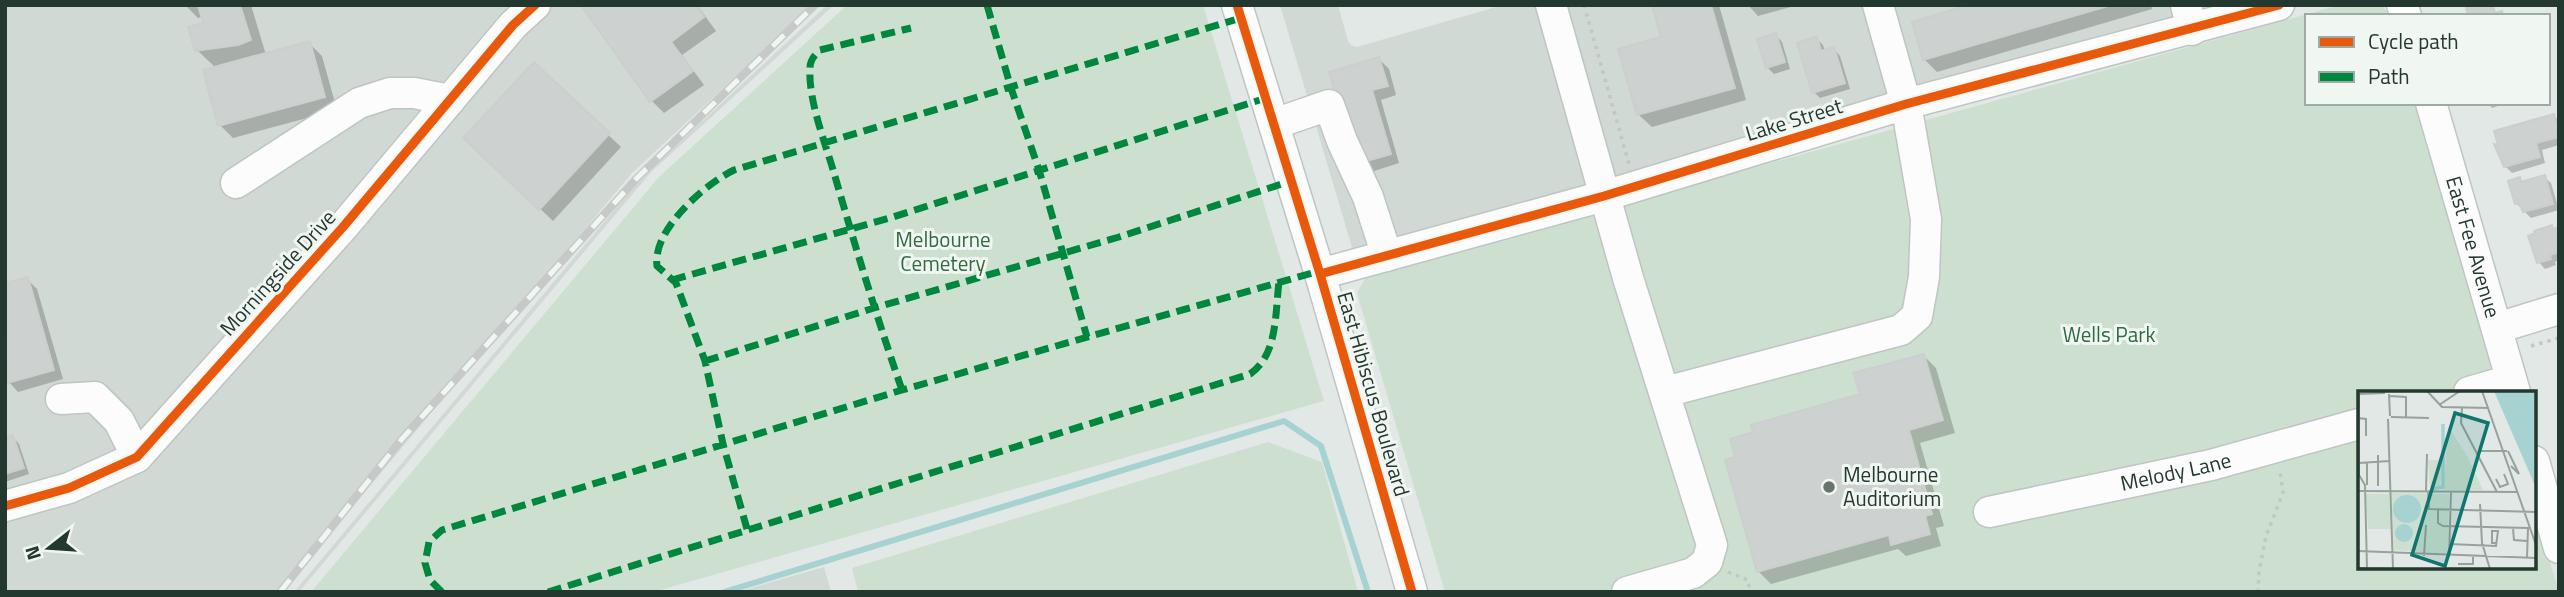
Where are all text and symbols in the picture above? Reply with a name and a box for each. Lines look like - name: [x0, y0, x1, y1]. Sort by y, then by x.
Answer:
- legend: [2305, 14, 2550, 105]
- text: Cycle path: [2368, 25, 2459, 57]
- text: Path: [2368, 60, 2410, 92]
- street label: Lake Street: [1741, 89, 1847, 149]
- street label: East Fee Avenue: [2438, 172, 2510, 321]
- street label: Morningside Drive: [212, 202, 343, 343]
- park label: Melbourne Cemetery: [895, 223, 991, 279]
- street label: East Hibiscus Boulevard: [1329, 288, 1419, 500]
- park label: Wells Park: [2062, 318, 2156, 350]
- inset map: [2358, 391, 2536, 569]
- street label: Melody Lane: [2117, 443, 2235, 499]
- place label: Melbourne Auditorium: [1843, 458, 1941, 514]
- marker: Melbourne Auditorium: [1821, 479, 1837, 495]
- north arrow: [14, 513, 84, 583]
- text: N: [16, 543, 48, 564]

